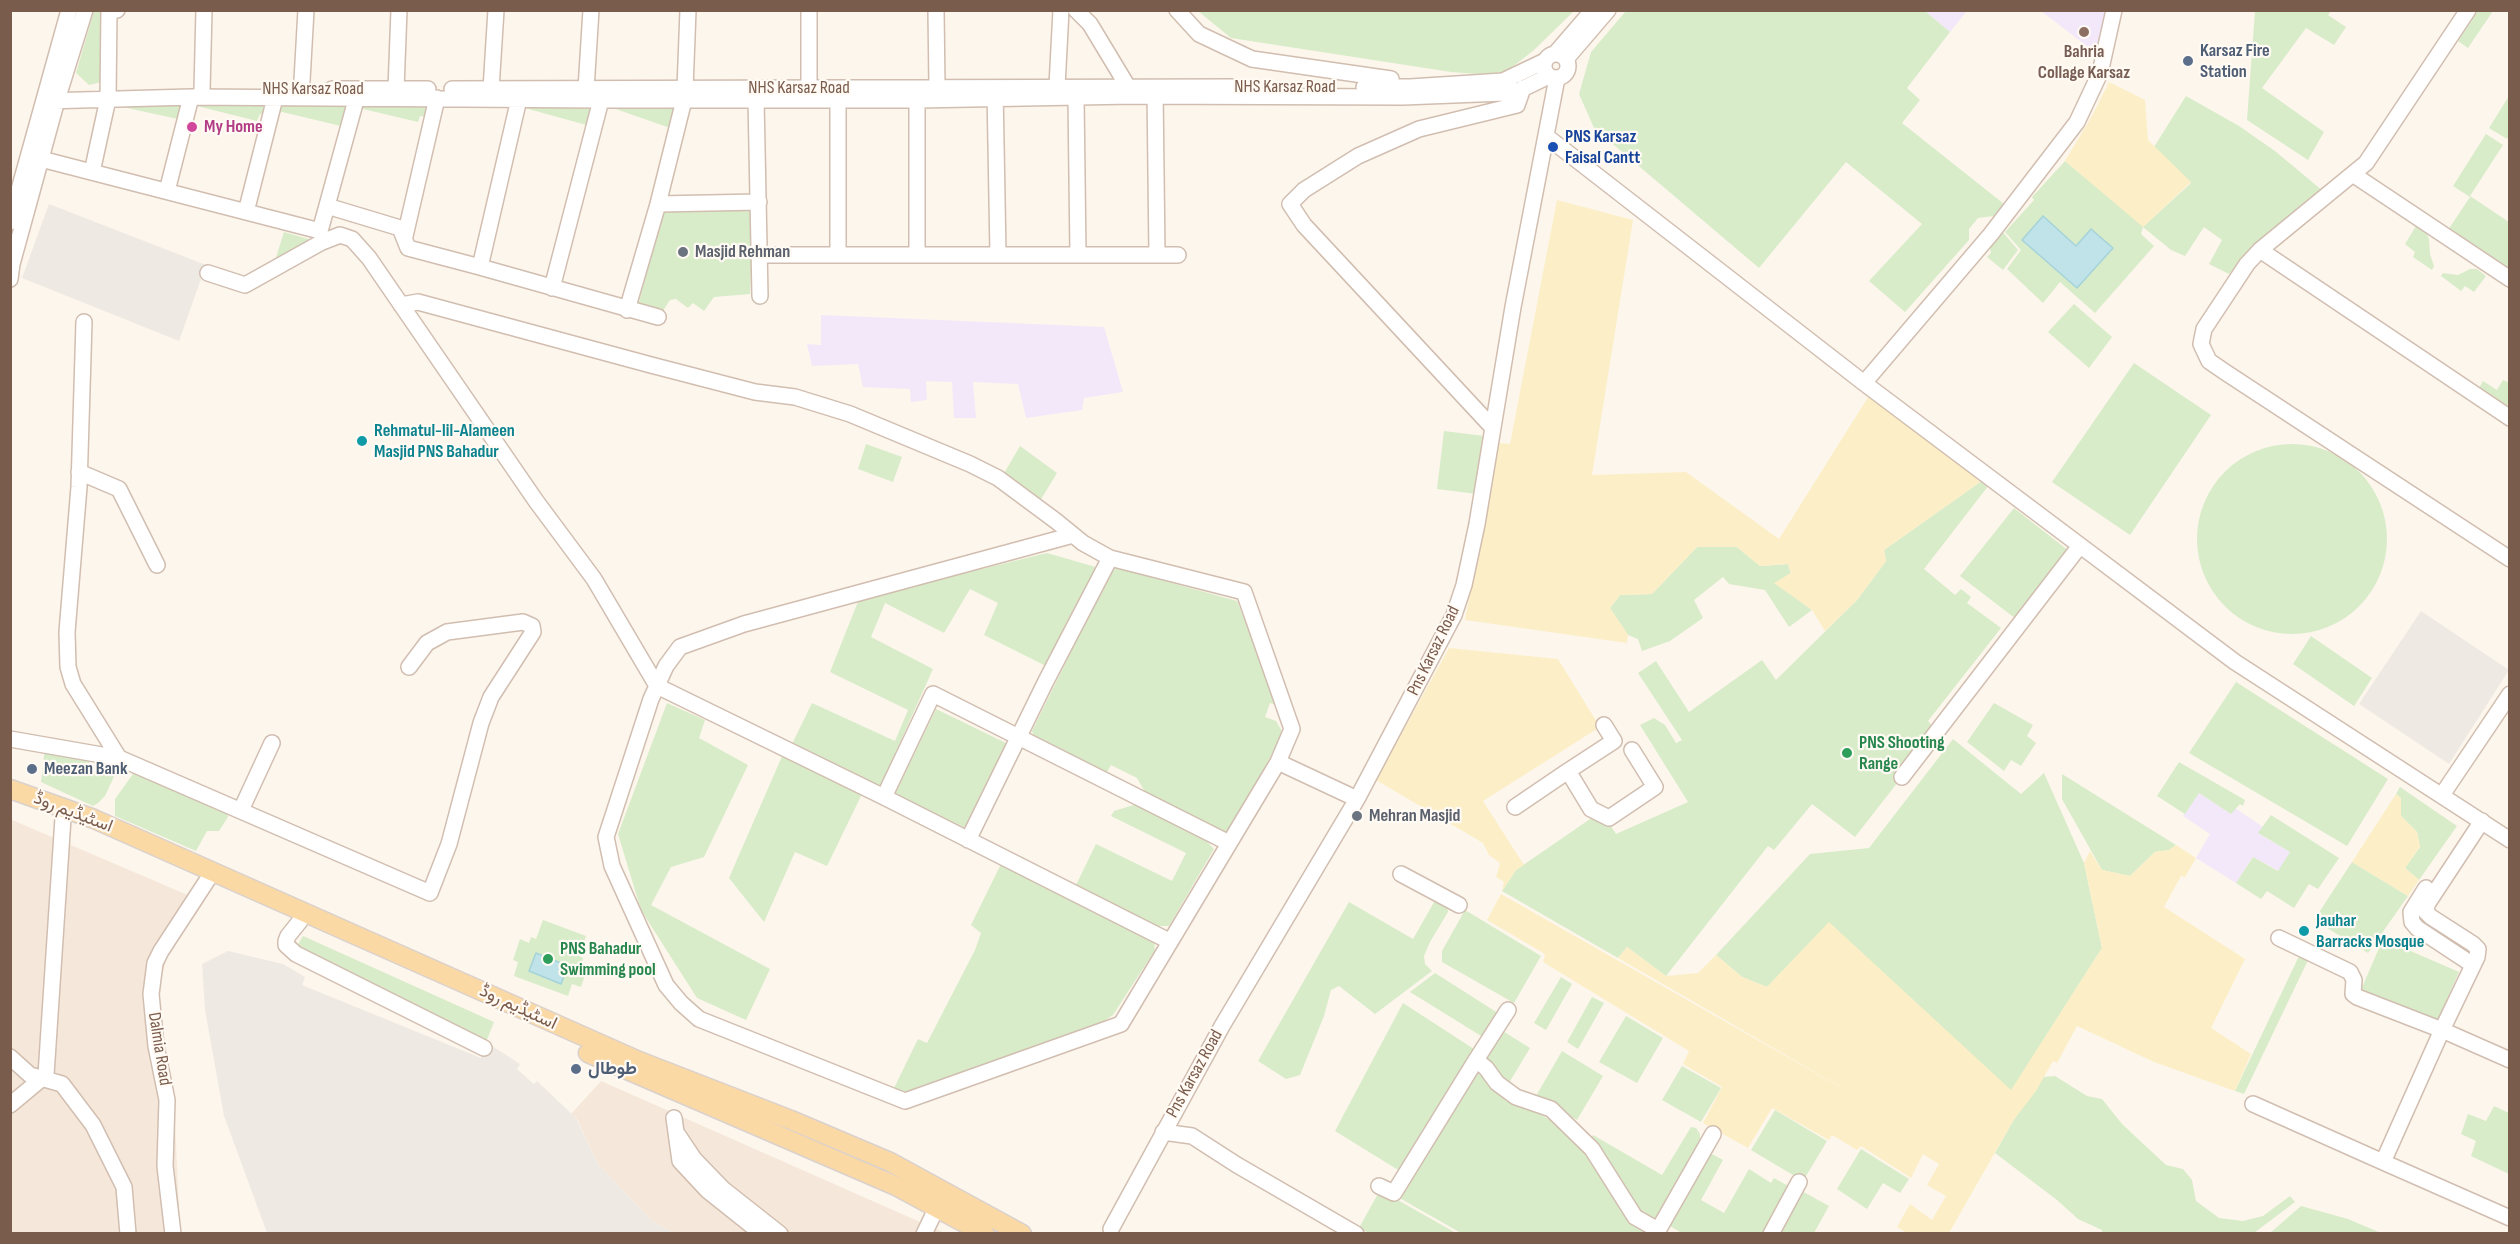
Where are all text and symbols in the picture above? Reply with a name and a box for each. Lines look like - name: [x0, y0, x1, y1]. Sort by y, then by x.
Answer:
- marker: Bahria Collage Karsaz: [2077, 25, 2091, 39]
- place label: Karsaz Fire Station: [2200, 40, 2270, 82]
- place label: Bahria Collage Karsaz: [2038, 41, 2130, 84]
- marker: Karsaz Fire Station: [2181, 54, 2195, 68]
- street label: NHS Karsaz Road: [1234, 76, 1336, 98]
- street label: NHS Karsaz Road: [748, 77, 850, 99]
- street label: NHS Karsaz Road: [262, 78, 364, 100]
- place label: My Home: [204, 116, 263, 138]
- marker: My Home: [185, 120, 199, 134]
- place label: PNS Karsaz Faisal Cantt: [1565, 126, 1640, 168]
- marker: PNS Karsaz Faisal Cantt: [1546, 140, 1560, 154]
- place label: Masjid Rehman: [695, 241, 790, 263]
- marker: Masjid Rehman: [676, 245, 690, 259]
- place label: Rehmatul-lil-Alameen Masjid PNS Bahadur: [374, 420, 515, 462]
- marker: Rehmatul-lil-Alameen Masjid PNS Bahadur: [355, 434, 369, 448]
- street label: Pns Karsaz Road: [1403, 603, 1465, 699]
- place label: PNS Shooting Range: [1859, 732, 1945, 774]
- marker: PNS Shooting Range: [1840, 746, 1854, 760]
- place label: Meezan Bank: [44, 758, 127, 780]
- marker: Meezan Bank: [25, 762, 39, 776]
- street label: اسٹیڈیم روڈ: [30, 788, 116, 838]
- place label: Mehran Masjid: [1369, 805, 1460, 827]
- marker: Mehran Masjid: [1350, 809, 1364, 823]
- place label: Jauhar Barracks Mosque: [2316, 910, 2424, 952]
- marker: Jauhar Barracks Mosque: [2297, 924, 2311, 938]
- place label: PNS Bahadur Swimming pool: [560, 938, 656, 980]
- marker: PNS Bahadur Swimming pool: [541, 952, 555, 966]
- street label: اسٹیڈیم روڈ: [476, 981, 560, 1035]
- street label: Dalmia Road: [143, 1011, 175, 1087]
- street label: Pns Karsaz Road: [1162, 1026, 1228, 1122]
- place label: طوطال: [588, 1058, 637, 1080]
- marker: طوطال: [569, 1062, 583, 1076]

